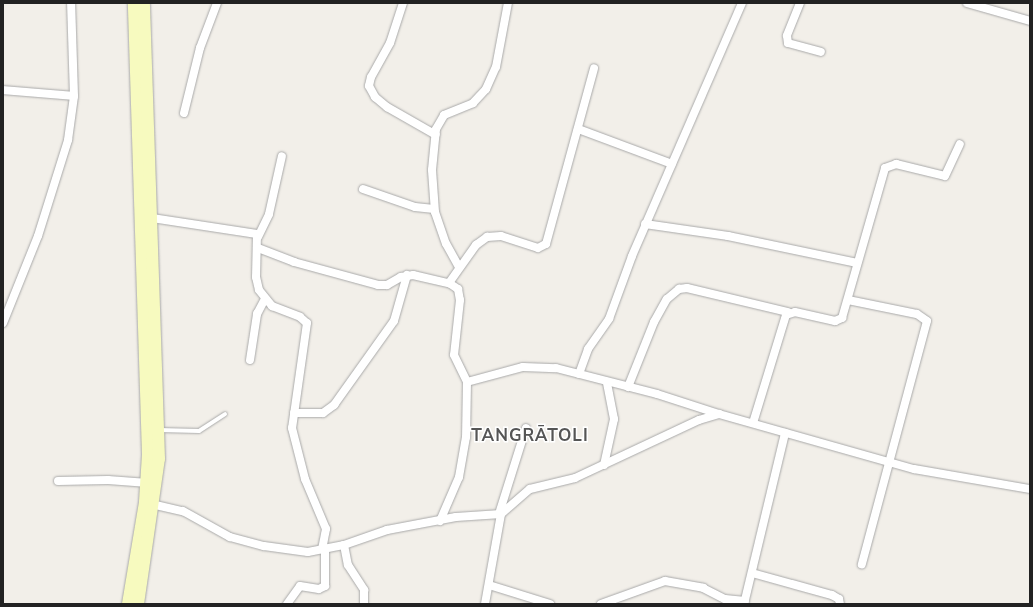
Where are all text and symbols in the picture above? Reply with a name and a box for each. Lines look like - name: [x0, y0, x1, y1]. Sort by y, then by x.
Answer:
- district label: TANGRĀTOLI: [471, 426, 589, 446]

